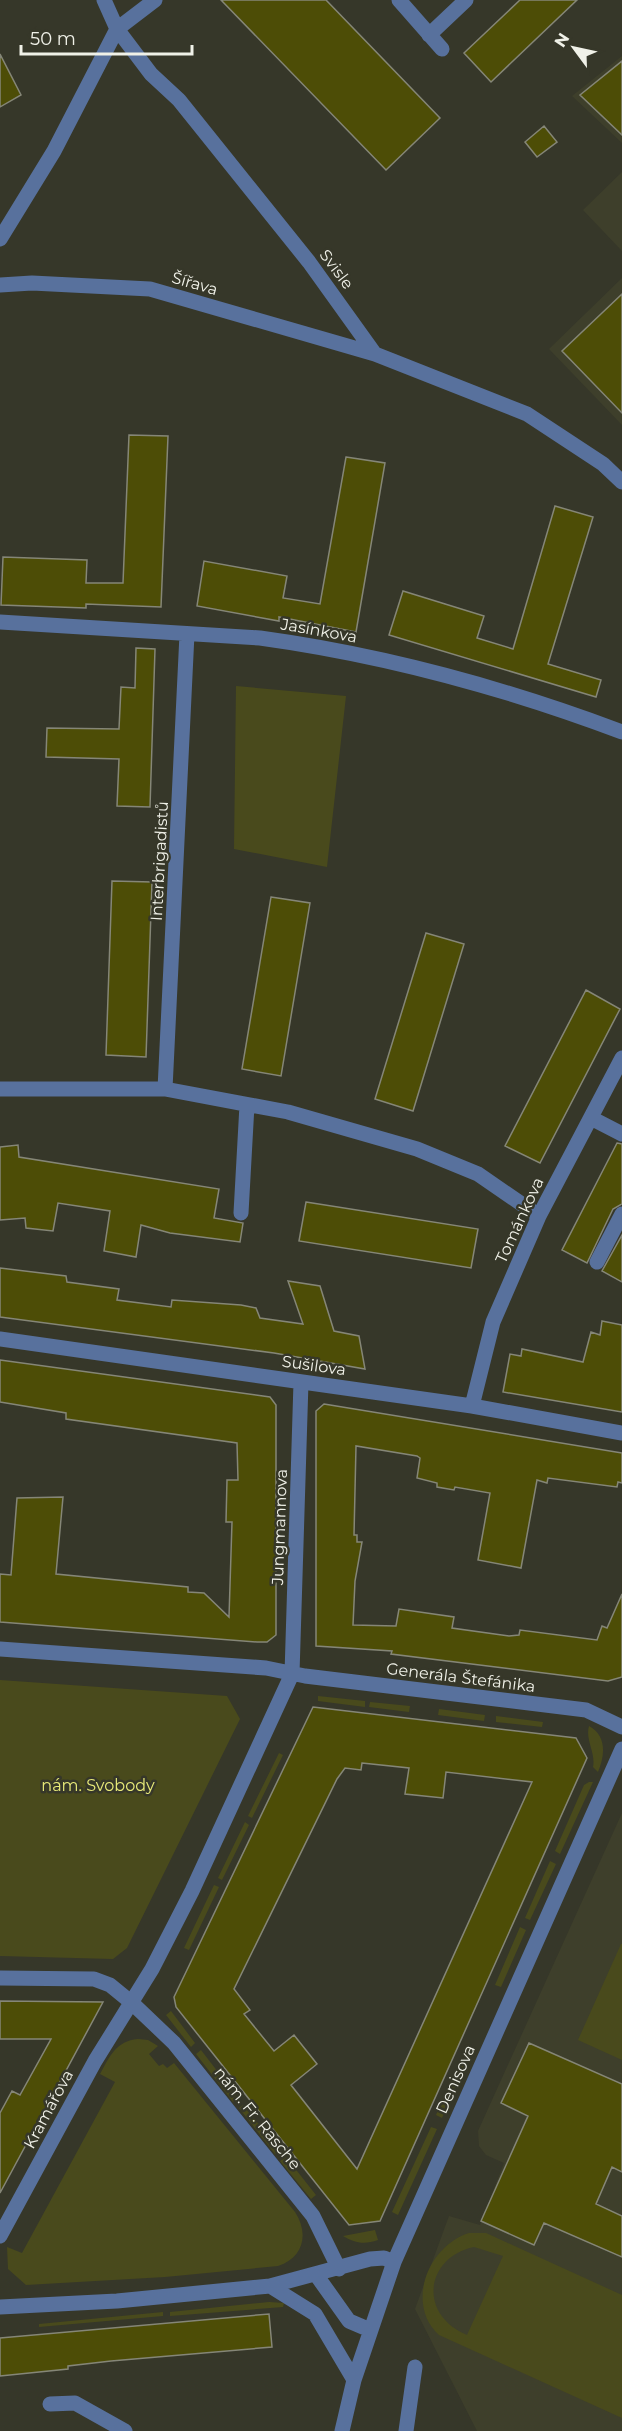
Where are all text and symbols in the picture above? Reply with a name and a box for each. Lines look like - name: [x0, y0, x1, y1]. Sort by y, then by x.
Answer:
- scale bar: [21, 18, 192, 56]
- north arrow: [544, 18, 604, 78]
- text: 50 m: [30, 28, 76, 50]
- text: N: [550, 30, 573, 51]
- street label: Svisle: [316, 246, 358, 293]
- street label: Šířava: [170, 268, 220, 299]
- street label: Jasínkova: [278, 614, 359, 647]
- street label: Interbrigadistů: [147, 801, 172, 921]
- street label: Tománkova: [491, 1174, 548, 1266]
- street label: Sušilova: [281, 1352, 347, 1379]
- street label: Jungmannova: [268, 1469, 291, 1586]
- street label: Generála Štefánika: [385, 1659, 537, 1696]
- park label: nám. Svobody: [41, 1776, 155, 1795]
- street label: Denisova: [432, 2042, 479, 2117]
- street label: nám. Fr. Rasche: [210, 2063, 305, 2174]
- street label: Kramářova: [20, 2067, 77, 2152]

